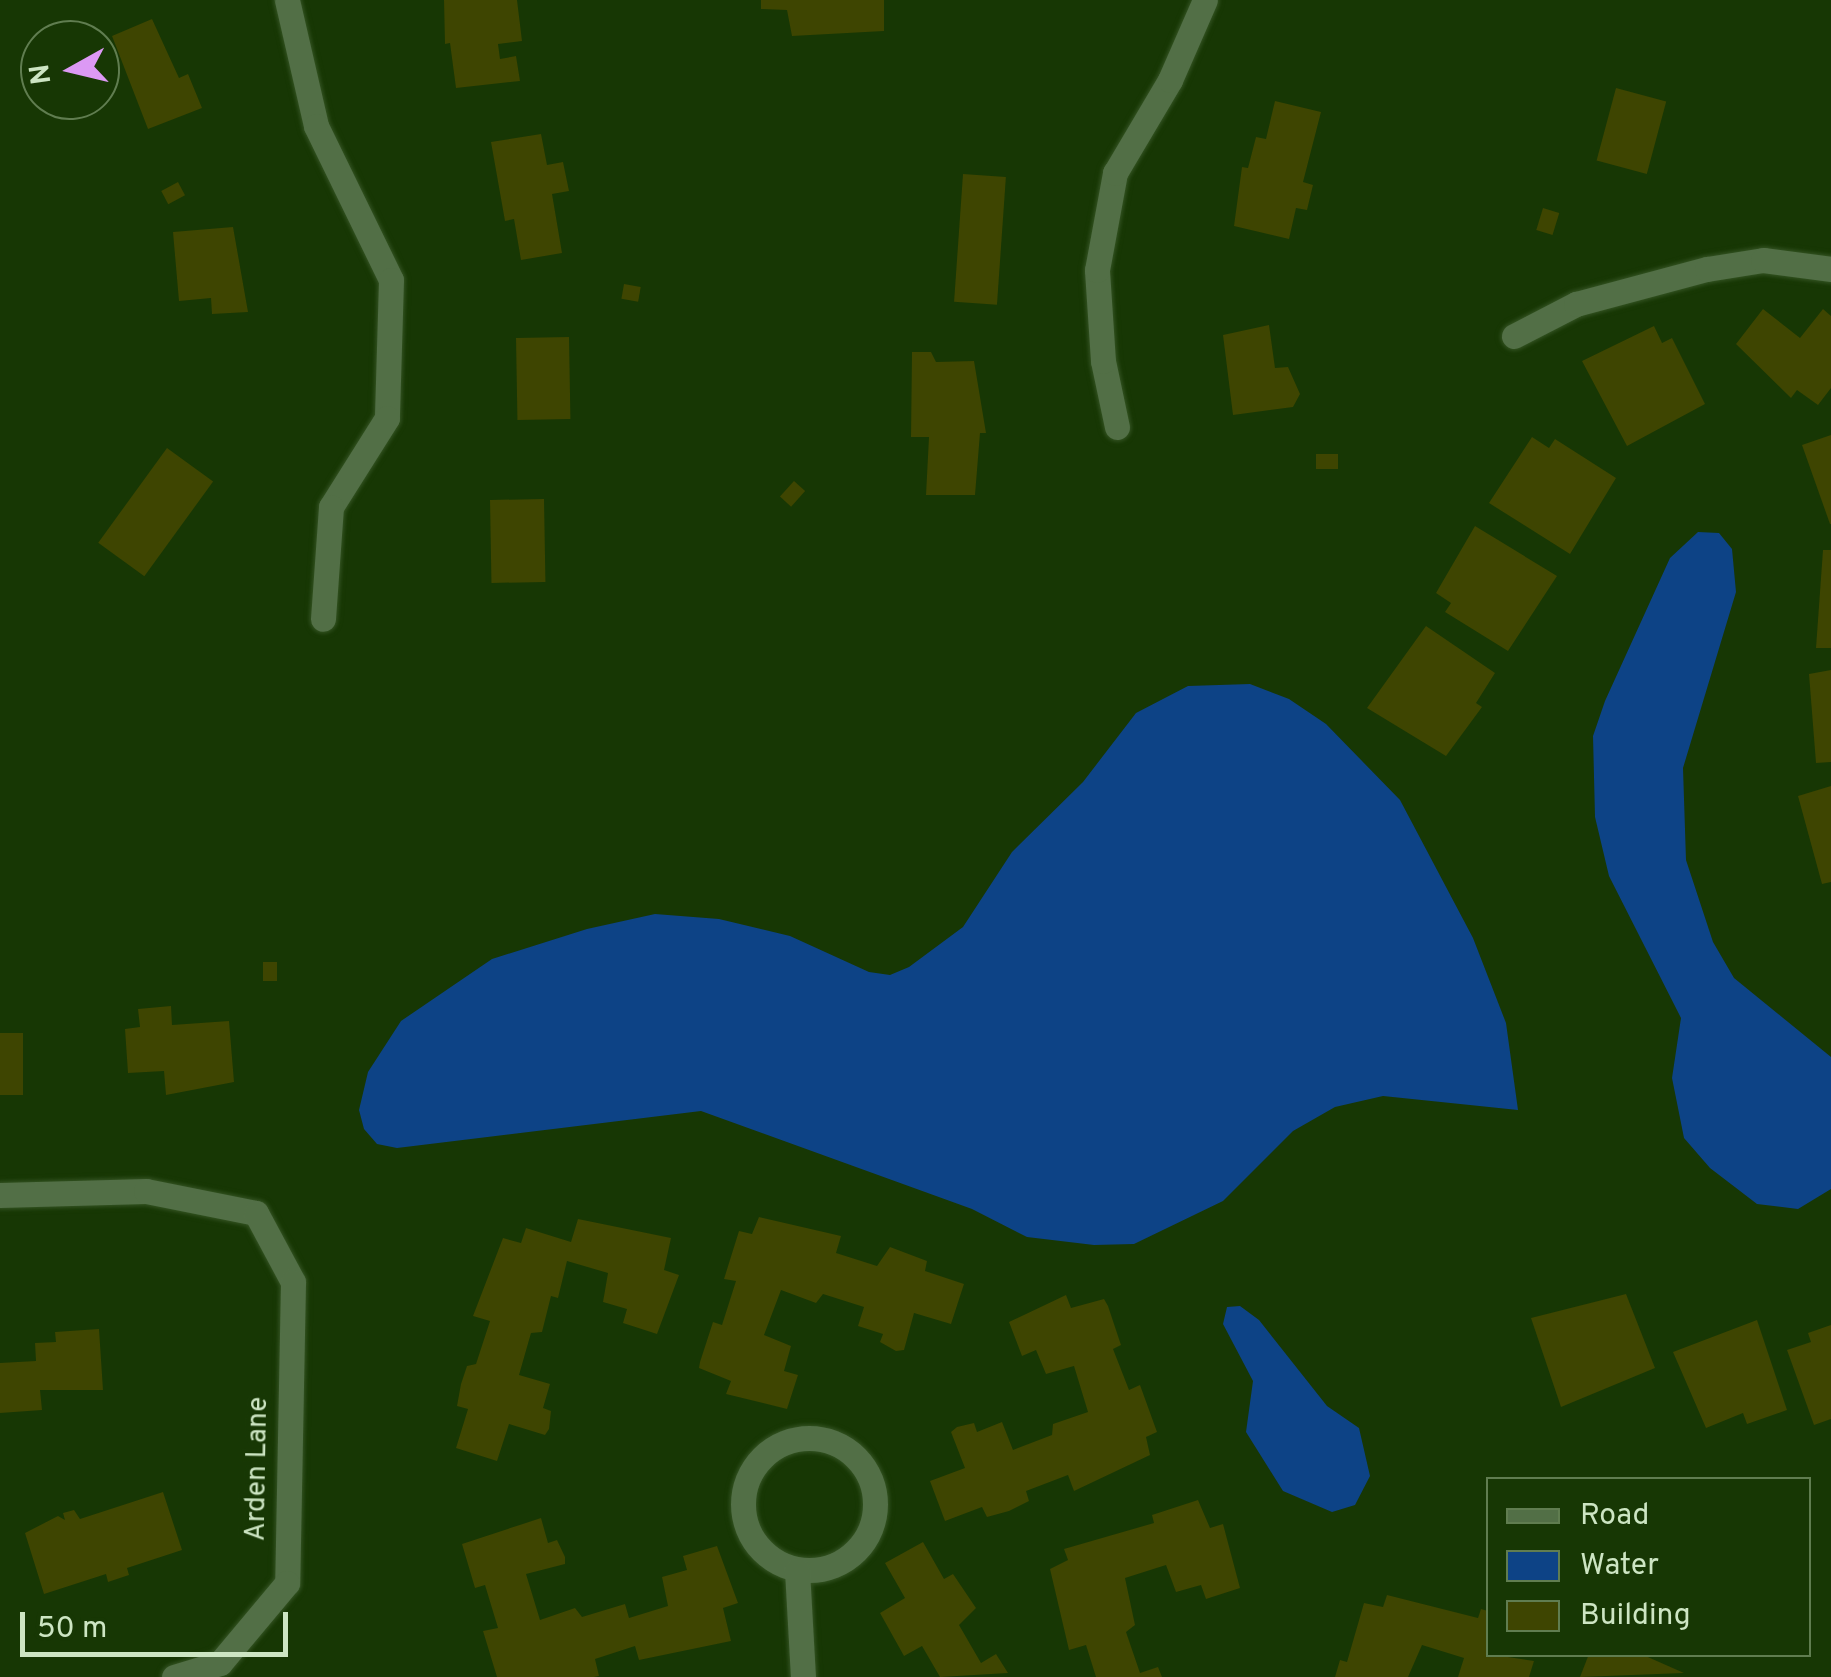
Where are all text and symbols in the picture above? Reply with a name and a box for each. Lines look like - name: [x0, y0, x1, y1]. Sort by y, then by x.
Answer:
- north arrow: [20, 20, 120, 120]
- text: N: [23, 61, 61, 86]
- street label: Arden Lane: [240, 1396, 276, 1542]
- legend: [1486, 1477, 1811, 1657]
- text: Road: [1580, 1498, 1649, 1535]
- text: Water: [1580, 1548, 1659, 1585]
- scale bar: [25, 1592, 292, 1654]
- text: Building: [1580, 1598, 1691, 1635]
- text: 50 m: [37, 1611, 107, 1648]

